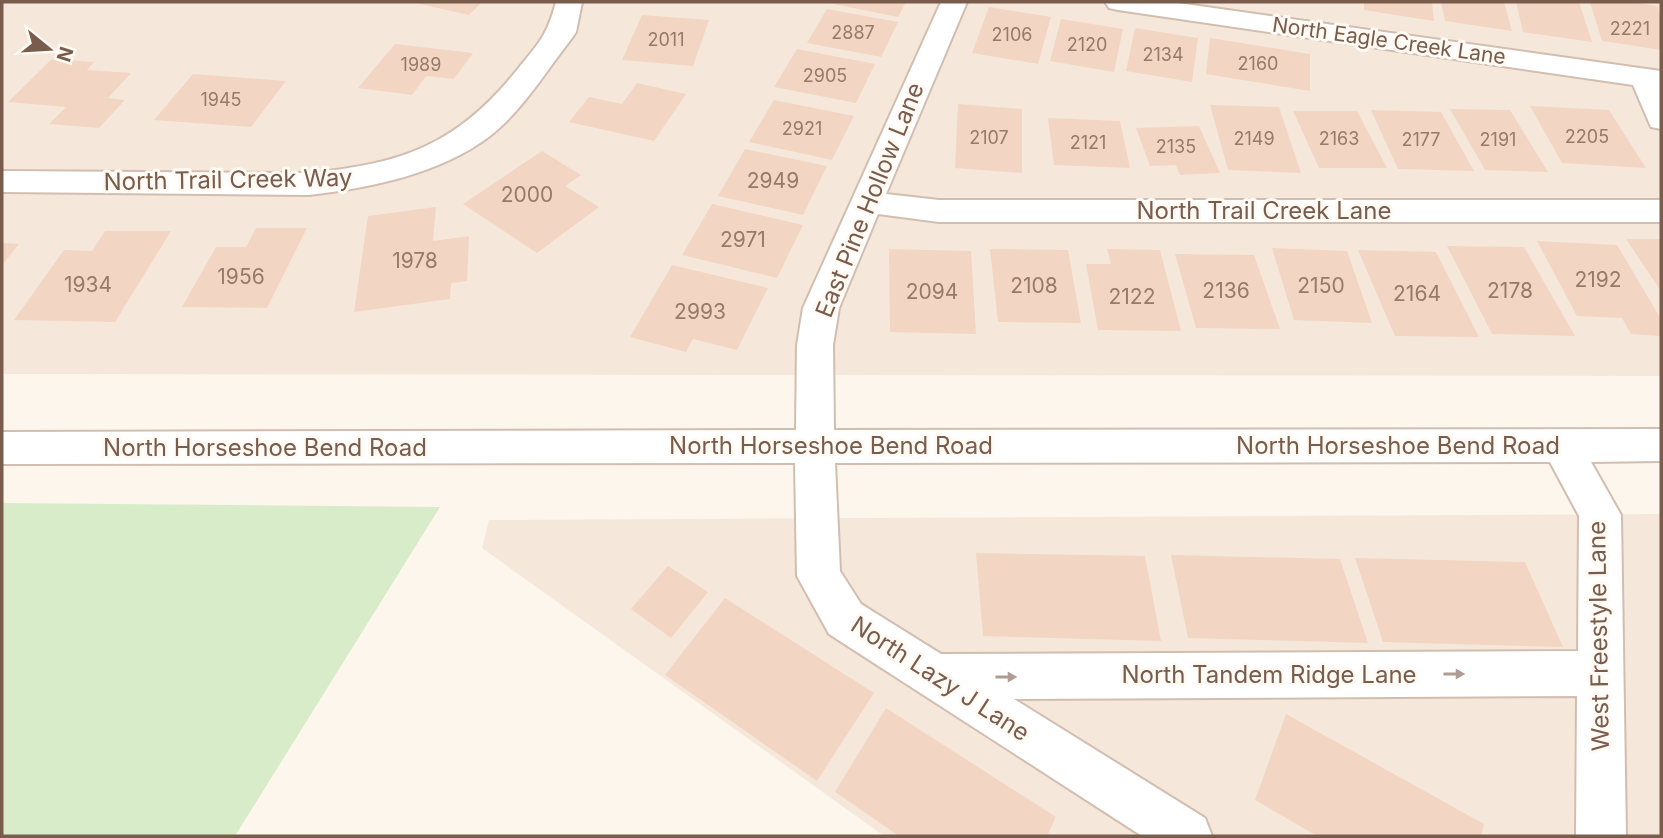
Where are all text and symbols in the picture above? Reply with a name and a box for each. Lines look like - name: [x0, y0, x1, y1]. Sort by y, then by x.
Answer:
- street label: North Eagle Creek Lane: [1271, 12, 1507, 69]
- north arrow: [14, 14, 84, 84]
- house number: 2221: [1610, 18, 1650, 39]
- house number: 2887: [831, 22, 875, 43]
- house number: 2106: [992, 24, 1032, 45]
- house number: 2011: [648, 29, 684, 50]
- house number: 2120: [1067, 34, 1107, 55]
- text: N: [52, 44, 78, 65]
- house number: 2134: [1142, 44, 1184, 65]
- house number: 2160: [1238, 53, 1278, 74]
- house number: 1989: [401, 54, 441, 75]
- house number: 2905: [803, 65, 847, 86]
- street label: East Pine Hollow Lane: [809, 78, 930, 321]
- house number: 1945: [200, 89, 242, 110]
- house number: 2921: [782, 118, 822, 139]
- house number: 2205: [1565, 126, 1609, 147]
- house number: 2107: [969, 127, 1009, 148]
- house number: 2149: [1233, 128, 1275, 149]
- house number: 2163: [1319, 128, 1359, 149]
- house number: 2177: [1401, 129, 1441, 150]
- house number: 2191: [1480, 129, 1516, 150]
- house number: 2121: [1070, 132, 1106, 153]
- house number: 2135: [1156, 136, 1196, 157]
- street label: North Trail Creek Way: [103, 163, 353, 196]
- house number: 2949: [747, 168, 799, 193]
- house number: 2000: [501, 182, 553, 207]
- street label: North Trail Creek Lane: [1137, 196, 1392, 225]
- house number: 2971: [720, 227, 766, 252]
- house number: 1978: [392, 248, 438, 273]
- house number: 1956: [217, 264, 265, 289]
- house number: 2192: [1574, 267, 1622, 292]
- house number: 1934: [64, 272, 112, 297]
- house number: 2108: [1010, 273, 1058, 298]
- house number: 2150: [1297, 273, 1345, 298]
- house number: 2136: [1202, 278, 1250, 303]
- house number: 2178: [1487, 278, 1533, 303]
- house number: 2094: [906, 279, 958, 304]
- house number: 2164: [1393, 281, 1441, 306]
- house number: 2122: [1109, 284, 1155, 309]
- house number: 2993: [674, 299, 726, 324]
- street label: North Horseshoe Bend Road: [669, 431, 993, 460]
- street label: North Horseshoe Bend Road: [1236, 431, 1560, 460]
- street label: North Horseshoe Bend Road: [103, 433, 427, 462]
- street label: West Freestyle Lane: [1582, 521, 1615, 751]
- street label: North Lazy J Lane: [846, 610, 1035, 747]
- street label: North Tandem Ridge Lane: [1121, 660, 1417, 689]
- one-way arrow: [1443, 668, 1465, 680]
- one-way arrow: [995, 671, 1017, 683]

